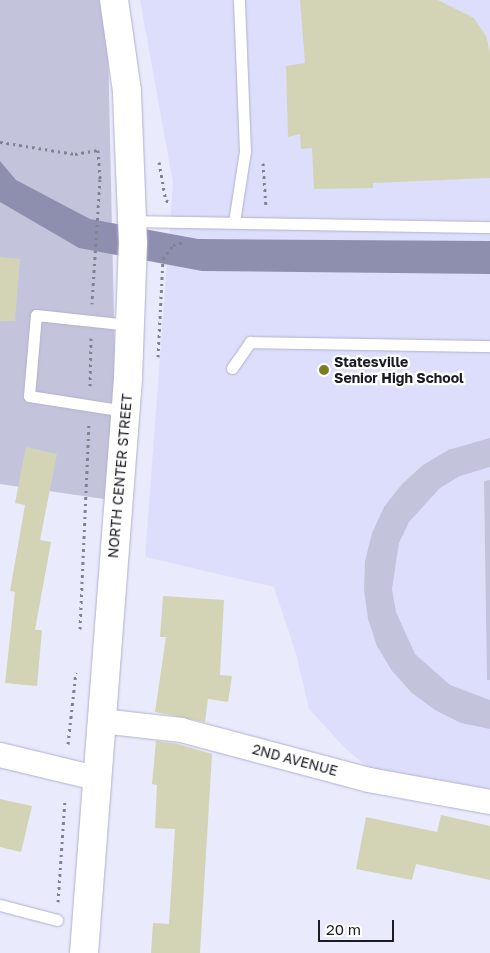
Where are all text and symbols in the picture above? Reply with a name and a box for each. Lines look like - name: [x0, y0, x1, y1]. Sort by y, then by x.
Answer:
- place label: Statesville Senior High School: [334, 354, 464, 387]
- marker: Statesville Senior High School: [318, 364, 330, 376]
- street label: NORTH CENTER STREET: [104, 393, 136, 559]
- street label: 2ND AVENUE: [251, 741, 339, 779]
- scale bar: [320, 910, 396, 942]
- text: 20 m: [326, 920, 361, 938]

